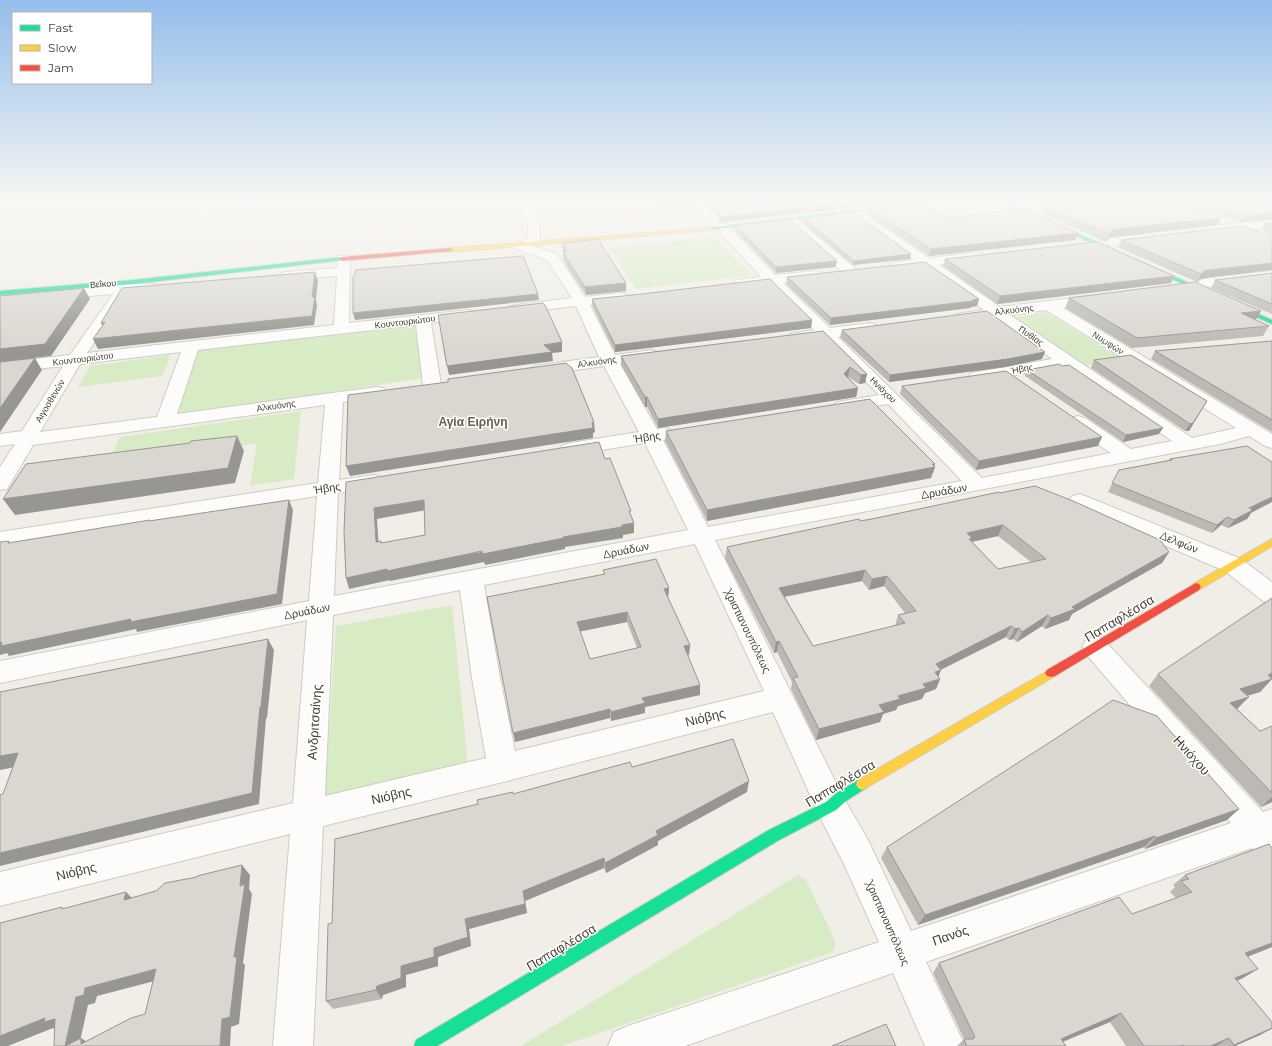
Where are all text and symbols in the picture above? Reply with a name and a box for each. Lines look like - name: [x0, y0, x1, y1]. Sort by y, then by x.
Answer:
- legend: [12, 12, 152, 84]
- text: Fast: [48, 20, 73, 35]
- text: Slow: [48, 40, 77, 55]
- text: Jam: [47, 60, 74, 75]
- street label: Βεΐκου: [89, 277, 117, 290]
- street label: Αλκυόνης: [994, 302, 1035, 317]
- street label: Κουντουριώτου: [374, 312, 436, 331]
- street label: Πυθίας: [1017, 323, 1046, 348]
- street label: Νυμφών: [1091, 329, 1126, 357]
- street label: Κουντουριώτου: [52, 349, 114, 368]
- street label: Αλκυόνης: [577, 353, 618, 370]
- street label: Ήβης: [1009, 361, 1034, 376]
- street label: Ηνιόχου: [868, 374, 899, 405]
- street label: Αιγοσθενών: [32, 377, 67, 424]
- street label: Αλκυόνης: [256, 397, 297, 414]
- district label: Αγία Ειρήνη: [438, 414, 508, 429]
- street label: Ήβης: [632, 428, 661, 446]
- street label: Ήβης: [312, 479, 341, 497]
- street label: Δρυάδων: [920, 480, 969, 502]
- street label: Δελφών: [1158, 528, 1201, 556]
- street label: Δρυάδων: [602, 539, 651, 561]
- street label: Χριστιανουπόλεως: [721, 585, 774, 675]
- street label: Παπαφλέσσα: [1081, 591, 1157, 645]
- street label: Δρυάδων: [283, 600, 332, 622]
- street label: Ανδριτσαίνης: [303, 684, 325, 760]
- street label: Νιόβης: [683, 704, 727, 730]
- street label: Ηνιόχου: [1170, 732, 1214, 778]
- street label: Παπαφλέσσα: [802, 756, 878, 810]
- street label: Νιόβης: [369, 783, 413, 807]
- street label: Νιόβης: [54, 858, 98, 884]
- street label: Χριστιανουπόλεως: [862, 877, 913, 968]
- street label: Παπαφλέσσα: [523, 920, 599, 974]
- street label: Πανός: [930, 921, 970, 949]

